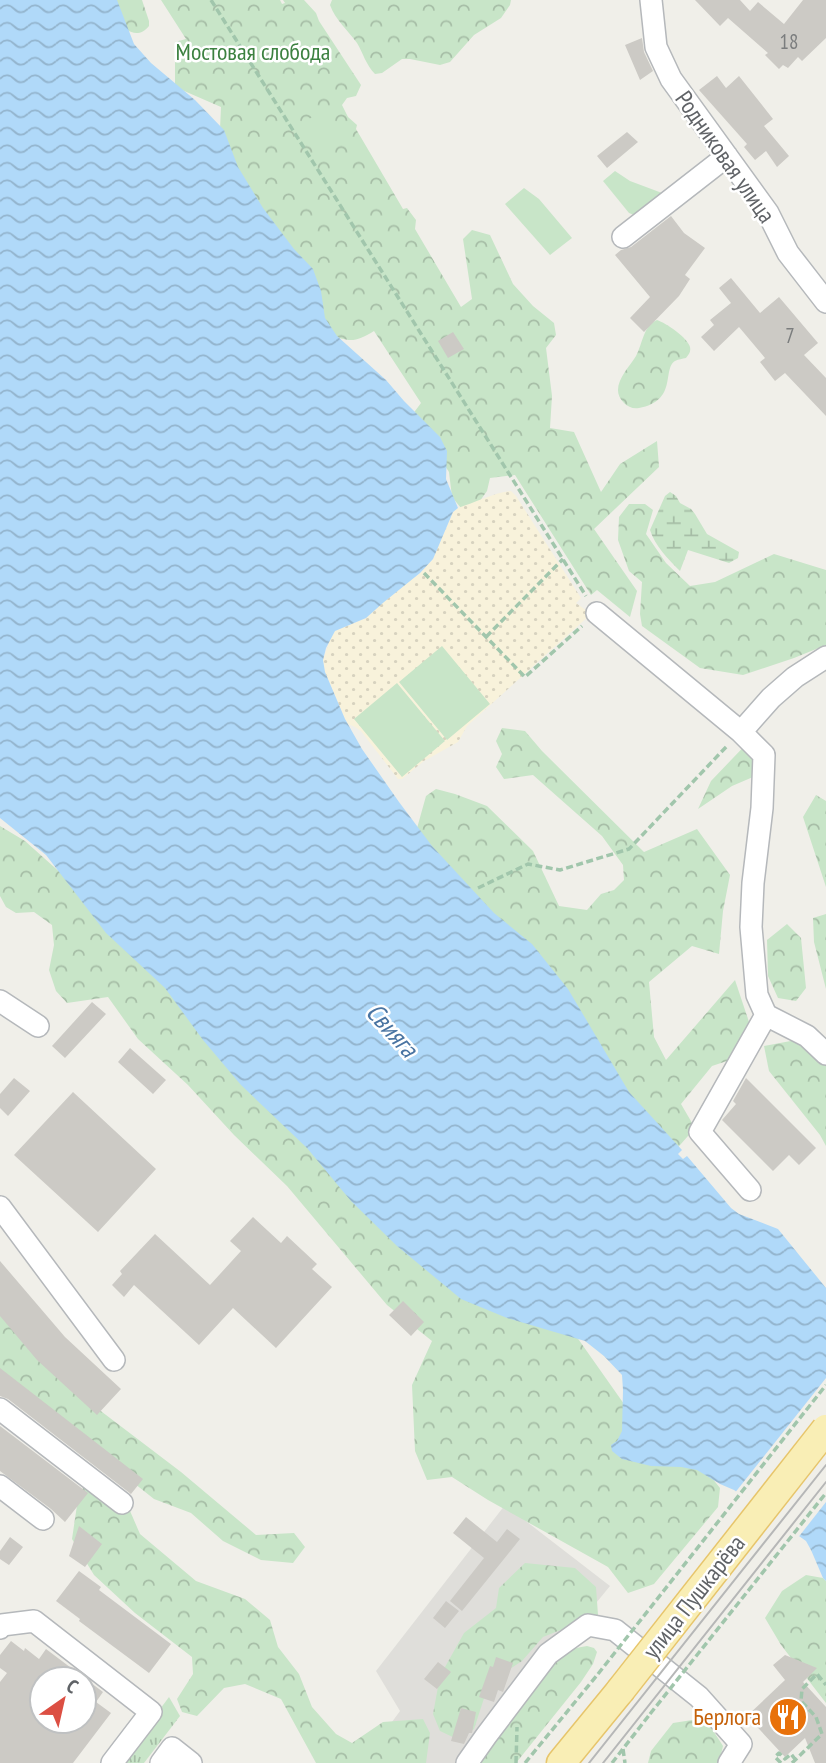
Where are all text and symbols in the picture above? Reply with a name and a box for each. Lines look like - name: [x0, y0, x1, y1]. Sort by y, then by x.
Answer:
- house number: 18: [780, 28, 798, 55]
- park label: Мостовая слобода: [176, 36, 330, 67]
- street label: Родниковая улица: [668, 85, 782, 229]
- house number: 7: [785, 322, 795, 349]
- water label: Свияга: [359, 996, 426, 1065]
- street label: улица Пушкарёва: [636, 1529, 752, 1665]
- north arrow: [28, 1665, 98, 1735]
- text: С: [62, 1674, 83, 1698]
- restaurant icon: Берлога: [767, 1696, 809, 1738]
- place label: Берлога: [693, 1701, 761, 1732]

